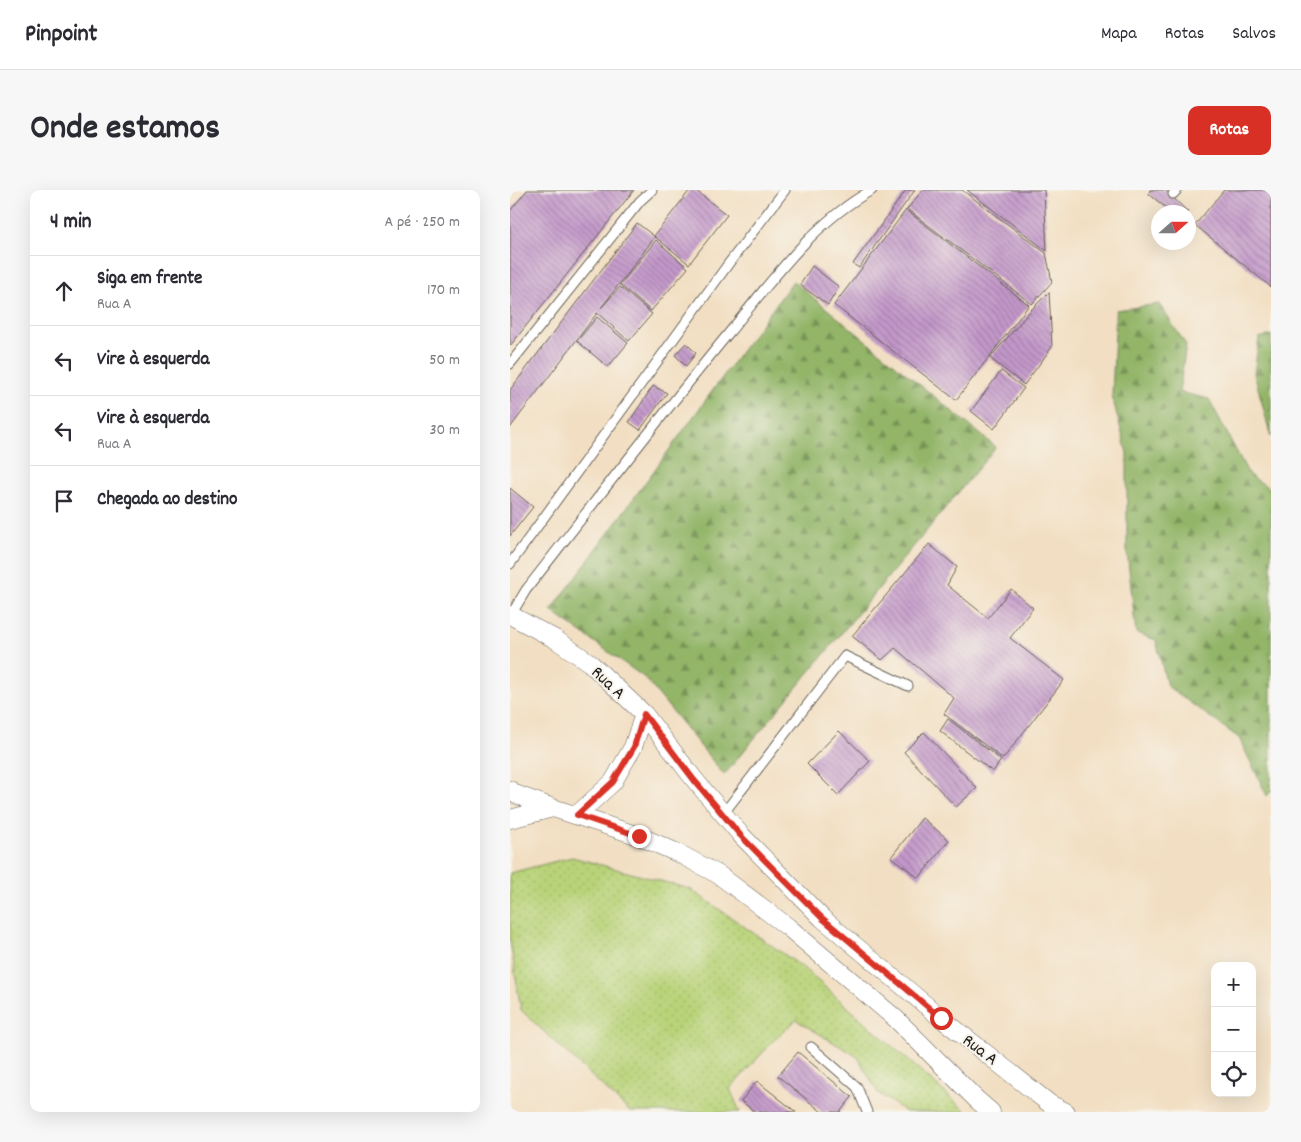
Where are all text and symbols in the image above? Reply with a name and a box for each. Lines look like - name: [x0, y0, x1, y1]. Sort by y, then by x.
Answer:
- text: Pinpoint: [25, 18, 97, 52]
- text: Mapa: [1101, 22, 1137, 47]
- text: Rotas: [1165, 22, 1204, 47]
- text: Salvos: [1232, 22, 1276, 47]
- text: Onde estamos: [30, 105, 220, 155]
- button: Rotas: [1188, 106, 1271, 155]
- north arrow: [1151, 205, 1196, 250]
- text: 4 min: [50, 208, 92, 238]
- text: A pé · 250 m: [385, 211, 460, 234]
- text: Siga em frente: [97, 266, 202, 293]
- icon: ahead: [50, 277, 78, 305]
- text: 170 m: [427, 279, 460, 302]
- text: Rua A: [97, 293, 132, 316]
- icon: left: [50, 347, 78, 375]
- text: Vire à esquerda: [97, 347, 209, 374]
- text: 50 m: [429, 349, 460, 372]
- text: Vire à esquerda: [97, 406, 209, 433]
- icon: left: [50, 417, 78, 445]
- text: 30 m: [430, 419, 460, 442]
- text: Rua A: [97, 433, 132, 456]
- icon: arrive: [50, 487, 78, 515]
- text: Chegada ao destino: [97, 487, 238, 514]
- street label: Rua A: [585, 661, 630, 706]
- route end: [628, 825, 651, 848]
- map controls: [1211, 962, 1256, 1097]
- button: +: [1211, 962, 1256, 1007]
- route start: [930, 1007, 953, 1030]
- button: −: [1211, 1007, 1256, 1052]
- street label: Rua A: [956, 1029, 1003, 1073]
- button: locate: [1211, 1052, 1256, 1097]

